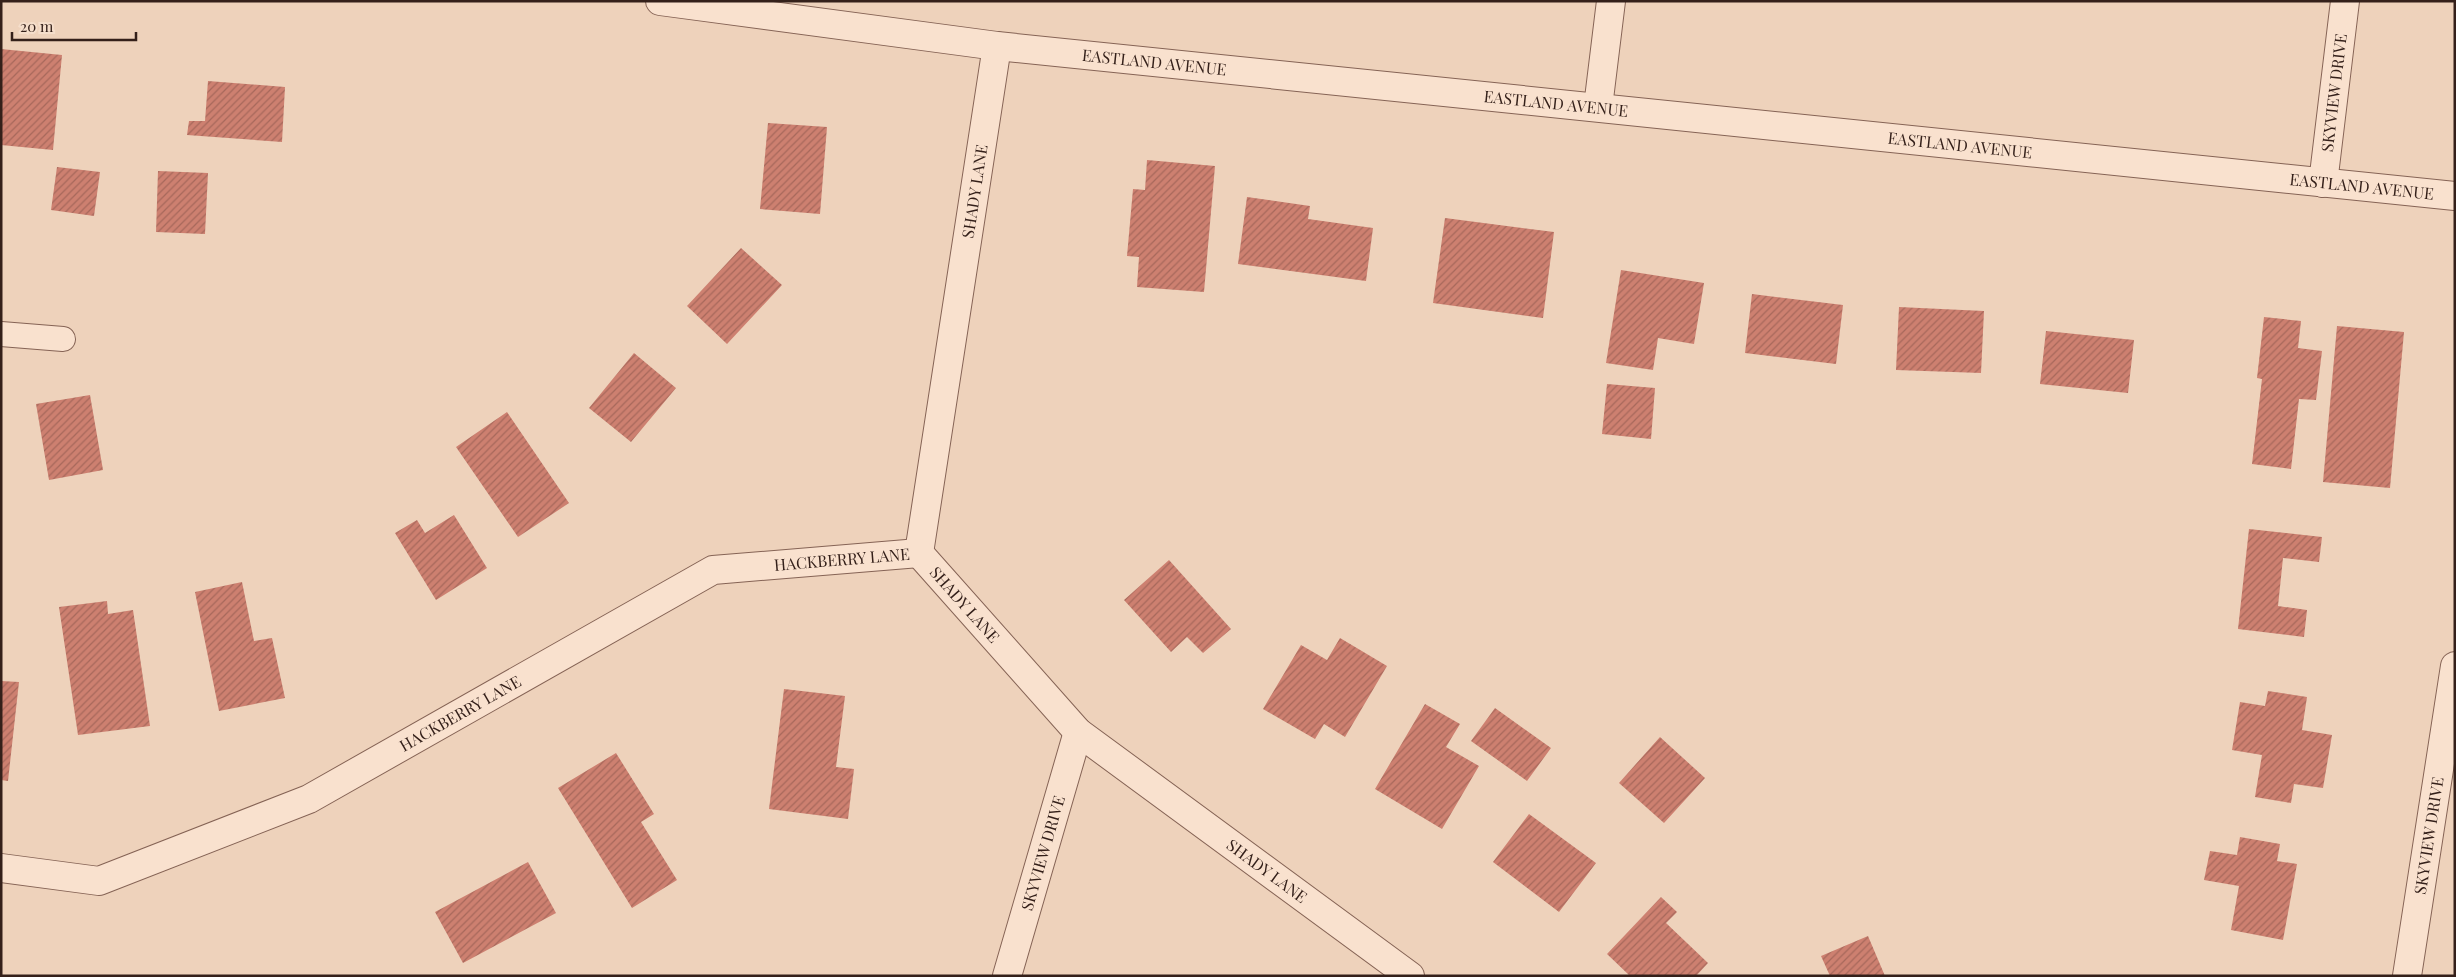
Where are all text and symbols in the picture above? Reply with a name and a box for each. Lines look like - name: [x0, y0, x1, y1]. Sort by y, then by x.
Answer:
- scale bar: [12, 10, 136, 42]
- text: 20 m: [20, 16, 54, 36]
- street label: SKYVIEW DRIVE: [2316, 32, 2351, 153]
- street label: EASTLAND AVENUE: [1081, 44, 1227, 80]
- street label: EASTLAND AVENUE: [1483, 85, 1629, 121]
- street label: EASTLAND AVENUE: [1887, 127, 2033, 162]
- street label: SHADY LANE: [957, 143, 992, 240]
- street label: EASTLAND AVENUE: [2289, 168, 2435, 204]
- street label: HACKBERRY LANE: [773, 543, 911, 575]
- street label: SHADY LANE: [926, 562, 1005, 647]
- street label: HACKBERRY LANE: [395, 670, 524, 756]
- street label: SKYVIEW DRIVE: [2409, 775, 2448, 896]
- street label: SKYVIEW DRIVE: [1016, 793, 1069, 913]
- street label: SHADY LANE: [1223, 834, 1312, 907]

